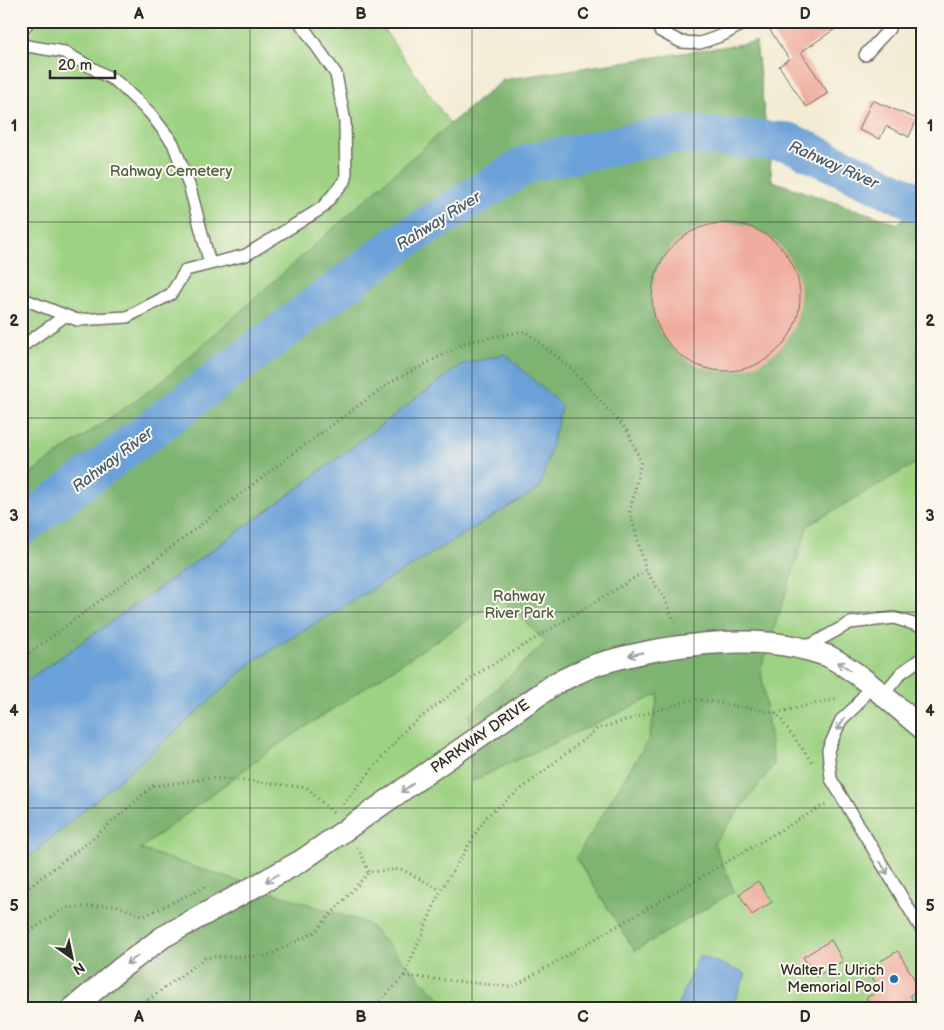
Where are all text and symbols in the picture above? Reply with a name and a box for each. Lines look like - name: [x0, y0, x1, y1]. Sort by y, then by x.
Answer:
- text: A: [133, 5, 144, 24]
- text: B: [355, 5, 367, 24]
- text: C: [577, 5, 589, 24]
- text: D: [799, 5, 811, 24]
- scale bar: [50, 48, 115, 80]
- text: 20 m: [58, 56, 92, 75]
- text: 1: [11, 117, 17, 136]
- text: 1: [927, 117, 933, 136]
- water label: Rahway River: [786, 137, 882, 194]
- park label: Rahway Cemetery: [110, 162, 232, 181]
- water label: Rahway River: [393, 187, 486, 255]
- text: 2: [9, 312, 19, 331]
- text: 2: [925, 312, 935, 331]
- water label: Rahway River: [69, 423, 158, 497]
- text: 3: [9, 507, 19, 526]
- text: 3: [925, 507, 935, 526]
- park label: Rahway River Park: [484, 587, 554, 623]
- one-way arrow: [628, 650, 644, 659]
- one-way arrow: [837, 661, 851, 672]
- street label: PARKWAY DRIVE: [427, 695, 534, 778]
- text: 4: [9, 702, 19, 721]
- text: 4: [925, 702, 935, 721]
- one-way arrow: [835, 717, 846, 731]
- one-way arrow: [400, 782, 414, 793]
- one-way arrow: [880, 861, 890, 875]
- one-way arrow: [264, 873, 279, 883]
- text: 5: [9, 897, 19, 916]
- text: 5: [925, 897, 935, 916]
- north arrow: [48, 932, 98, 982]
- one-way arrow: [125, 955, 139, 965]
- text: N: [70, 958, 88, 978]
- place label: Walter E. Ulrich Memorial Pool: [780, 961, 884, 997]
- marker: Walter E. Ulrich Memorial Pool: [888, 973, 900, 985]
- text: A: [133, 1008, 144, 1027]
- text: B: [355, 1008, 367, 1027]
- text: C: [577, 1008, 589, 1027]
- text: D: [799, 1008, 811, 1027]

